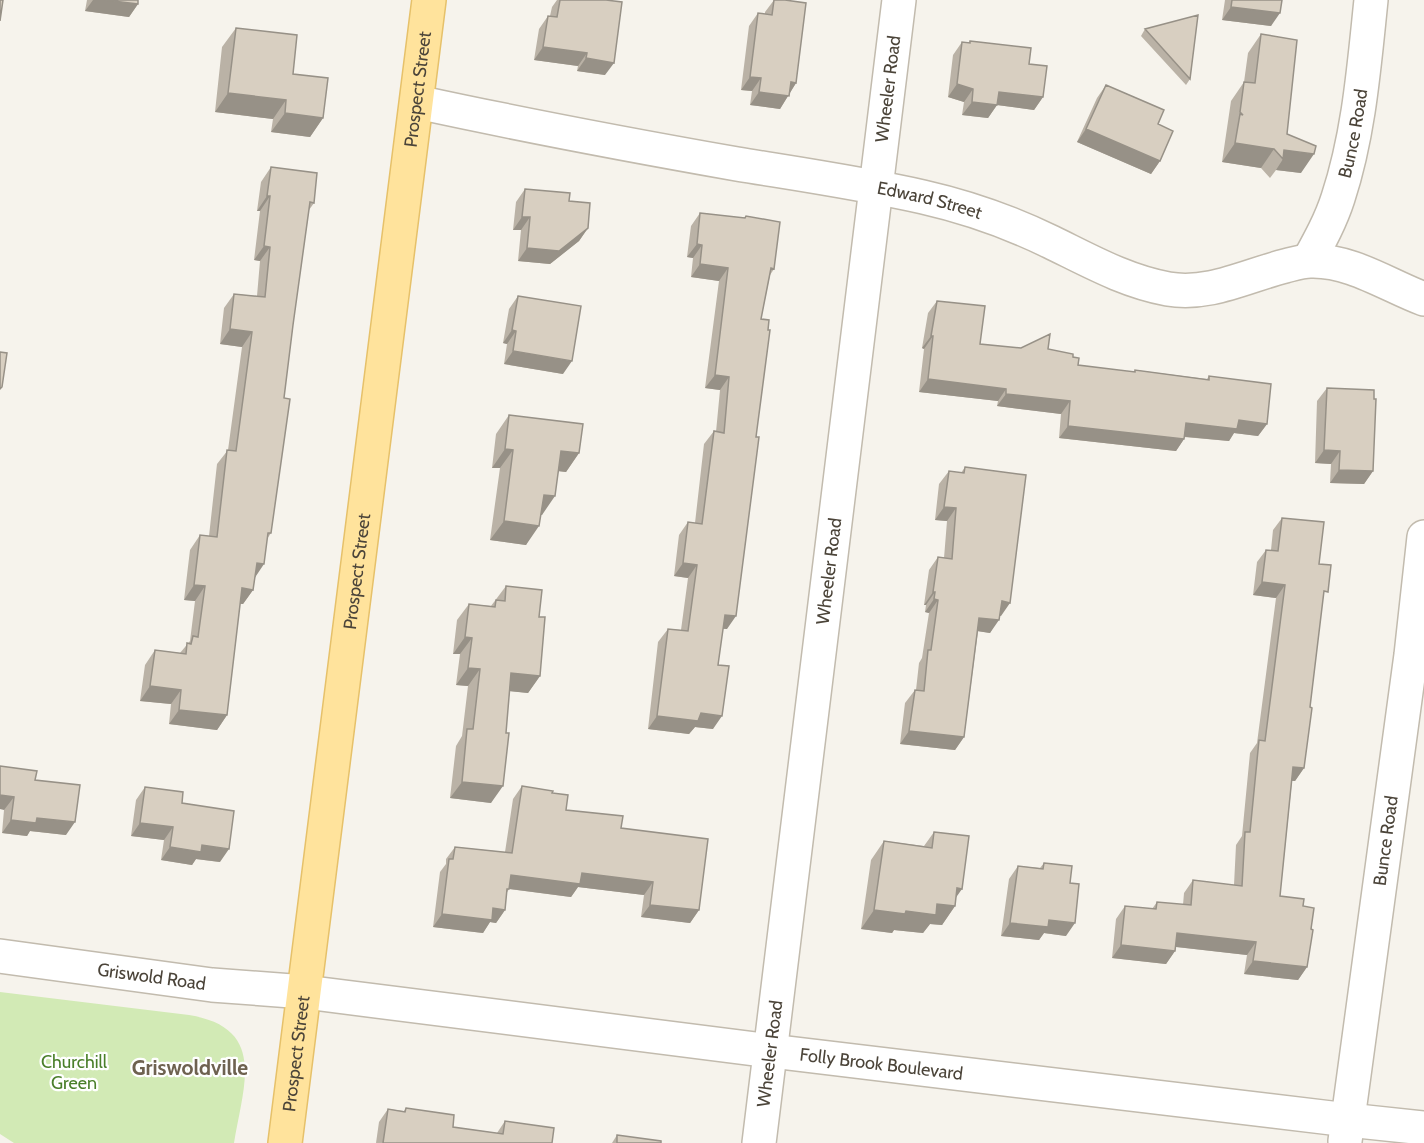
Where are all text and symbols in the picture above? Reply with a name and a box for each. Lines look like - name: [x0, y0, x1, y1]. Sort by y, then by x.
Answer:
- street label: Prospect Street: [400, 30, 436, 149]
- street label: Wheeler Road: [871, 34, 906, 144]
- street label: Bunce Road: [1334, 87, 1372, 181]
- street label: Edward Street: [875, 177, 985, 224]
- street label: Prospect Street: [339, 512, 375, 631]
- street label: Wheeler Road: [812, 517, 846, 626]
- street label: Bunce Road: [1369, 794, 1403, 887]
- street label: Griswold Road: [96, 958, 207, 995]
- street label: Prospect Street: [278, 994, 314, 1113]
- street label: Wheeler Road: [752, 999, 787, 1108]
- street label: Folly Brook Boulevard: [798, 1044, 964, 1085]
- park label: Churchill Green: [41, 1051, 108, 1094]
- district label: Griswoldville: [132, 1055, 248, 1080]

